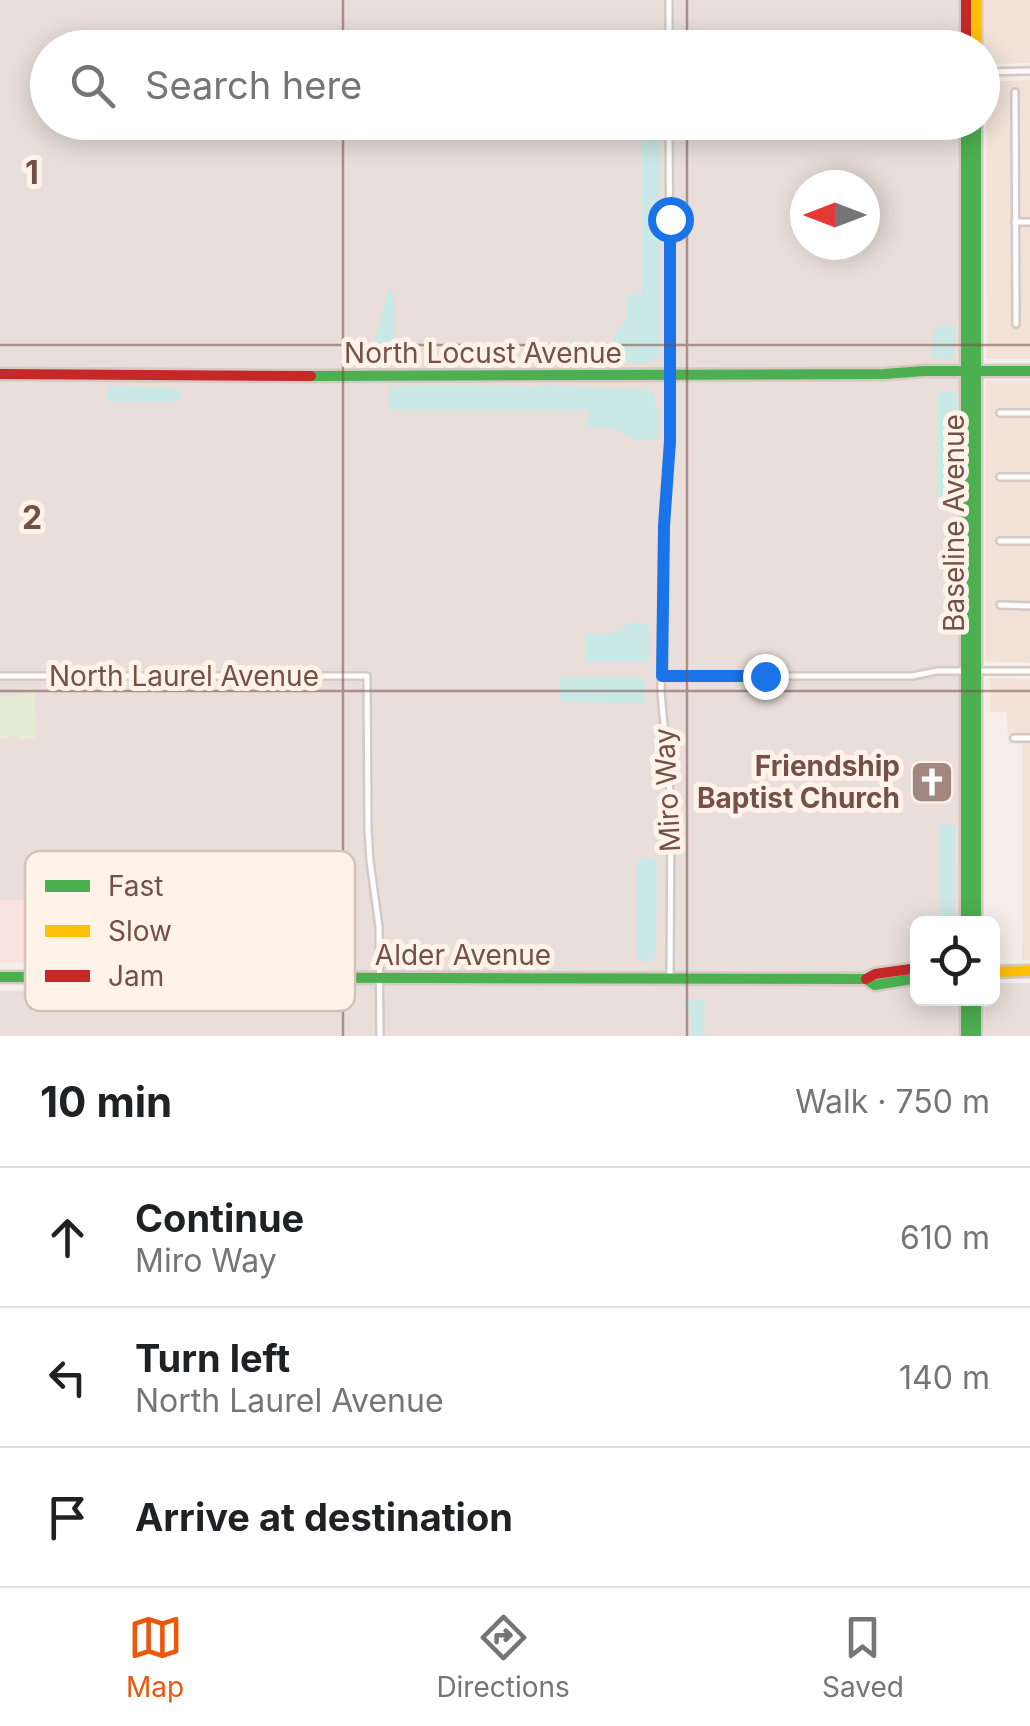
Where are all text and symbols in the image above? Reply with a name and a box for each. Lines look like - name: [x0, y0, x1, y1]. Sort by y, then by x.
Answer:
- search box: [30, 30, 1000, 140]
- icon: search: [65, 58, 120, 113]
- text: Search here: [145, 62, 362, 108]
- text: 1: [25, 153, 39, 192]
- north arrow: [790, 170, 880, 260]
- route start: [648, 197, 694, 243]
- street label: North Locust Avenue: [344, 336, 622, 370]
- street label: Baseline Avenue: [937, 414, 971, 632]
- text: 2: [22, 498, 42, 537]
- route end: [743, 654, 789, 700]
- street label: North Laurel Avenue: [49, 659, 319, 693]
- street label: Miro Way: [647, 727, 687, 853]
- place label: Friendship Baptist Church: [697, 749, 900, 815]
- church icon: Friendship Baptist Church: [909, 759, 955, 805]
- legend: [25, 851, 355, 1011]
- text: Fast: [108, 869, 164, 903]
- text: Slow: [108, 914, 172, 948]
- map controls: [910, 916, 1000, 1006]
- button: locate: [910, 916, 1000, 1006]
- street label: Alder Avenue: [375, 938, 551, 972]
- text: Jam: [108, 959, 164, 993]
- text: 10 min: [40, 1076, 172, 1127]
- text: Walk · 750 m: [795, 1082, 990, 1121]
- text: Continue: [135, 1195, 304, 1241]
- icon: ahead: [40, 1210, 95, 1265]
- text: 610 m: [900, 1218, 990, 1257]
- text: Miro Way: [135, 1241, 277, 1280]
- text: Turn left: [135, 1335, 290, 1381]
- icon: left: [40, 1350, 95, 1405]
- text: 140 m: [899, 1358, 990, 1397]
- text: North Laurel Avenue: [135, 1381, 444, 1420]
- icon: arrive: [40, 1490, 95, 1545]
- text: Arrive at destination: [135, 1494, 513, 1540]
- tab: Map: [126, 1610, 184, 1704]
- tab: Directions: [436, 1610, 570, 1704]
- tab: Saved: [822, 1610, 904, 1704]

